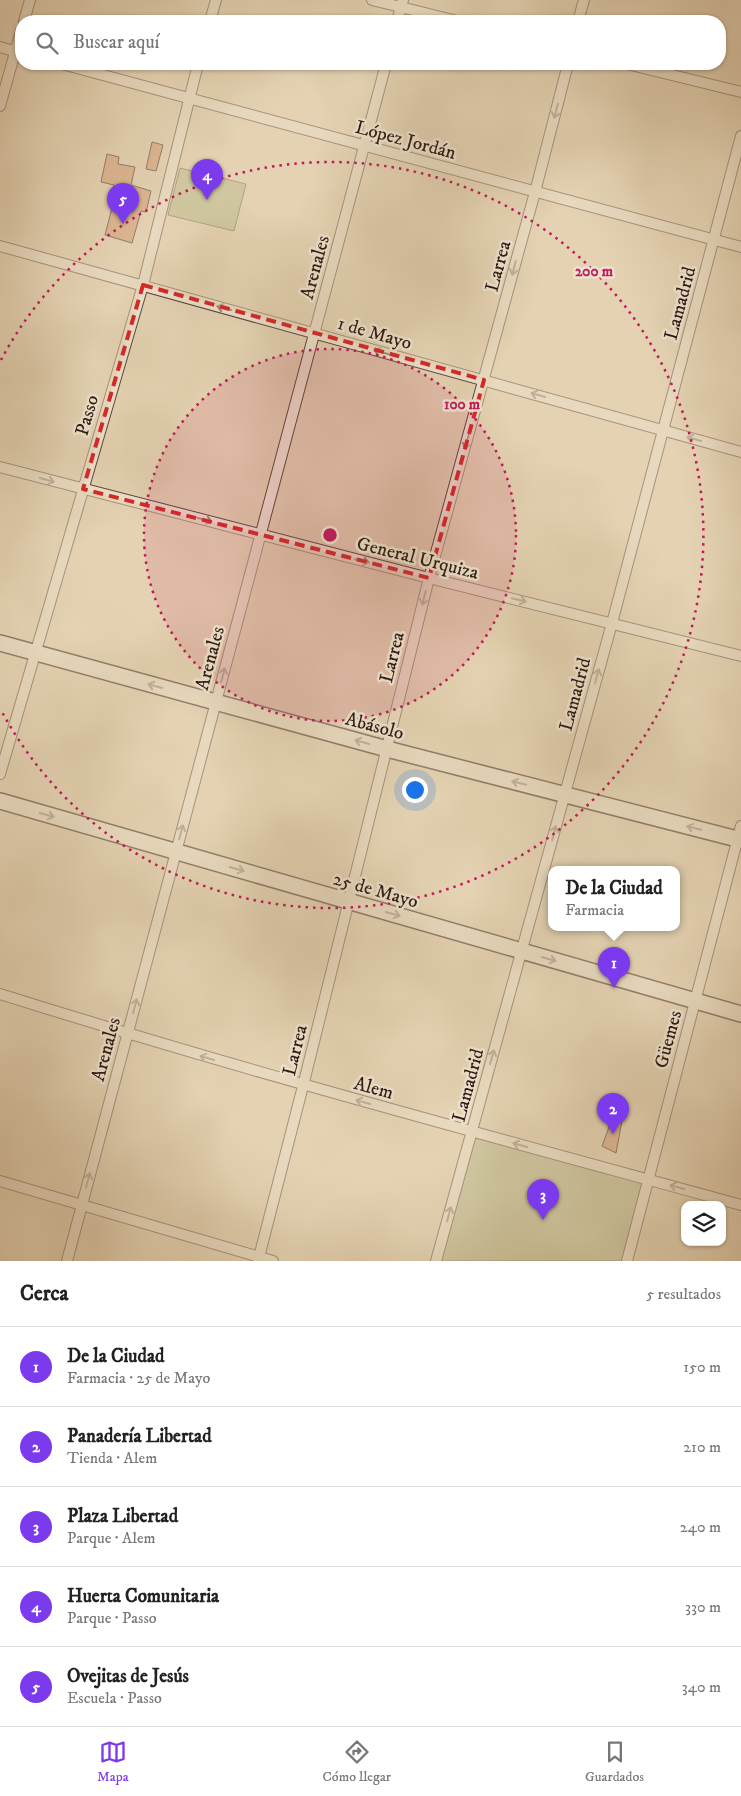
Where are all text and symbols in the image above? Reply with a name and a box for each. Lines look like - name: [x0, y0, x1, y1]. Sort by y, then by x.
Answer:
- search box: [15, 15, 726, 70]
- icon: search: [33, 29, 61, 57]
- text: Buscar aquí: [73, 31, 159, 54]
- one-way arrow: [551, 103, 560, 119]
- street label: López Jordán: [353, 116, 459, 165]
- pin: 4: [191, 159, 223, 200]
- pin: 5: [107, 183, 139, 224]
- street label: Arenales: [296, 233, 335, 302]
- street label: Larrea: [481, 238, 516, 294]
- one-way arrow: [509, 260, 519, 276]
- text: 200 m: [575, 262, 614, 281]
- street label: Lamadrid: [660, 264, 701, 343]
- one-way arrow: [217, 303, 233, 312]
- street label: 1 de Mayo: [335, 312, 414, 355]
- one-way arrow: [373, 346, 389, 356]
- one-way arrow: [530, 390, 546, 400]
- street label: Passo: [71, 393, 104, 438]
- text: 100 m: [444, 395, 481, 414]
- one-way arrow: [461, 433, 471, 449]
- one-way arrow: [686, 434, 702, 443]
- one-way arrow: [39, 475, 55, 485]
- one-way arrow: [196, 516, 212, 525]
- centre of rings: [321, 526, 339, 544]
- street label: General Urquiza: [354, 532, 481, 586]
- one-way arrow: [353, 557, 369, 566]
- one-way arrow: [419, 590, 428, 606]
- one-way arrow: [511, 596, 527, 605]
- street label: Arenales: [191, 624, 230, 693]
- street label: Larrea: [375, 629, 410, 685]
- street label: Lamadrid: [555, 655, 596, 734]
- one-way arrow: [219, 668, 228, 684]
- one-way arrow: [593, 669, 602, 685]
- one-way arrow: [147, 680, 163, 690]
- street label: Abásolo: [343, 708, 406, 745]
- one-way arrow: [354, 737, 370, 747]
- your location: [402, 777, 428, 803]
- one-way arrow: [512, 778, 528, 787]
- one-way arrow: [38, 810, 54, 820]
- one-way arrow: [686, 822, 702, 832]
- one-way arrow: [177, 825, 186, 841]
- one-way arrow: [550, 826, 559, 842]
- one-way arrow: [228, 865, 244, 875]
- popup: [548, 866, 680, 931]
- street label: 25 de Mayo: [330, 867, 421, 914]
- text: De la Ciudad: [565, 877, 663, 900]
- text: Farmacia: [565, 900, 624, 920]
- one-way arrow: [384, 910, 400, 920]
- pin: 1: [598, 947, 630, 988]
- one-way arrow: [541, 955, 557, 964]
- one-way arrow: [130, 999, 140, 1015]
- street label: Güemes: [650, 1008, 687, 1071]
- street label: Arenales: [87, 1015, 126, 1084]
- street label: Larrea: [278, 1022, 313, 1078]
- street label: Lamadrid: [448, 1046, 489, 1125]
- one-way arrow: [488, 1050, 498, 1066]
- one-way arrow: [200, 1052, 216, 1062]
- street label: Alem: [351, 1072, 396, 1105]
- pin: 2: [597, 1093, 629, 1134]
- one-way arrow: [356, 1097, 372, 1106]
- one-way arrow: [513, 1139, 529, 1149]
- one-way arrow: [84, 1173, 94, 1189]
- pin: 3: [527, 1179, 559, 1220]
- one-way arrow: [670, 1182, 686, 1192]
- map controls: [681, 1201, 726, 1246]
- button: layers: [681, 1201, 726, 1246]
- one-way arrow: [445, 1206, 455, 1222]
- text: Cerca: [20, 1281, 68, 1307]
- text: 5 resultados: [646, 1284, 721, 1304]
- text: De la Ciudad: [67, 1345, 165, 1368]
- text: 1: [33, 1357, 39, 1377]
- text: 150 m: [683, 1357, 721, 1377]
- text: Farmacia · 25 de Mayo: [67, 1368, 210, 1388]
- text: Panadería Libertad: [67, 1425, 212, 1448]
- text: 2: [32, 1437, 40, 1457]
- text: 210 m: [683, 1437, 721, 1457]
- text: Tienda · Alem: [67, 1448, 157, 1468]
- text: Plaza Libertad: [67, 1505, 178, 1528]
- text: 3: [33, 1517, 39, 1537]
- text: 240 m: [680, 1517, 721, 1537]
- text: Parque · Alem: [67, 1528, 156, 1548]
- text: Huerta Comunitaria: [67, 1585, 219, 1608]
- text: 4: [31, 1597, 41, 1617]
- text: 330 m: [685, 1597, 721, 1617]
- text: Parque · Passo: [67, 1608, 157, 1628]
- text: Ovejitas de Jesús: [67, 1665, 189, 1688]
- text: 5: [32, 1677, 40, 1697]
- text: 340 m: [682, 1677, 721, 1697]
- text: Escuela · Passo: [67, 1688, 162, 1708]
- tab: Mapa: [97, 1738, 129, 1786]
- tab: Cómo llegar: [323, 1738, 391, 1786]
- tab: Guardados: [585, 1738, 644, 1786]

